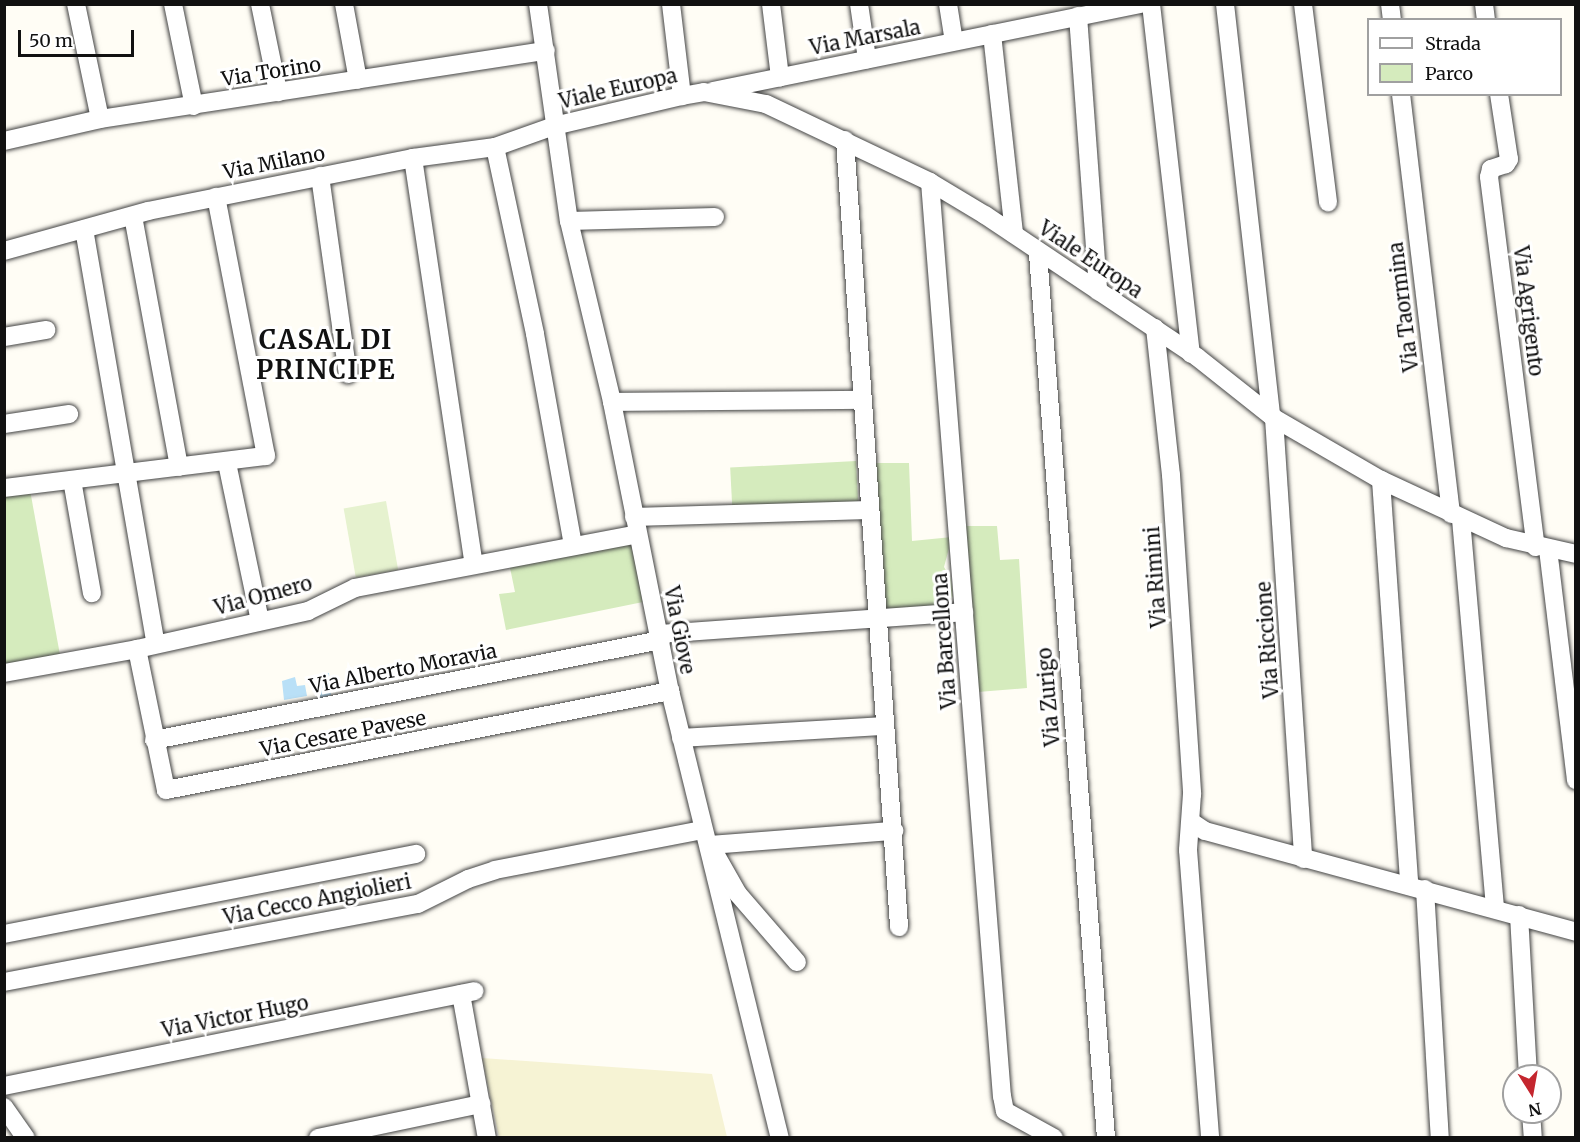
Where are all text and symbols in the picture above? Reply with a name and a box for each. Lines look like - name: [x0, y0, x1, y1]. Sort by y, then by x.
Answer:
- street label: Via Marsala: [808, 15, 922, 59]
- scale bar: [21, 18, 136, 56]
- legend: [1367, 18, 1562, 96]
- text: 50 m: [29, 29, 73, 52]
- text: Strada: [1425, 32, 1481, 55]
- street label: Via Torino: [220, 51, 322, 91]
- text: Parco: [1425, 62, 1473, 85]
- street label: Viale Europa: [557, 63, 679, 113]
- street label: Via Milano: [221, 140, 327, 184]
- street label: Viale Europa: [1034, 215, 1148, 303]
- street label: Via Taormina: [1383, 241, 1423, 373]
- street label: Via Agrigento: [1509, 245, 1549, 377]
- district label: CASAL DI PRINCIPE: [256, 324, 396, 386]
- street label: Via Rimini: [1139, 526, 1171, 628]
- street label: Via Omero: [212, 570, 314, 620]
- street label: Via Barcellona: [927, 572, 961, 710]
- street label: Via Riccione: [1251, 581, 1283, 699]
- street label: Via Giove: [660, 584, 700, 676]
- street label: Via Alberto Moravia: [307, 638, 499, 698]
- street label: Via Zurigo: [1032, 647, 1064, 747]
- street label: Via Cesare Pavese: [258, 705, 428, 761]
- street label: Via Cecco Angiolieri: [221, 869, 413, 929]
- street label: Via Victor Hugo: [160, 990, 310, 1042]
- north arrow: [1502, 1064, 1562, 1124]
- text: N: [1527, 1099, 1543, 1121]

